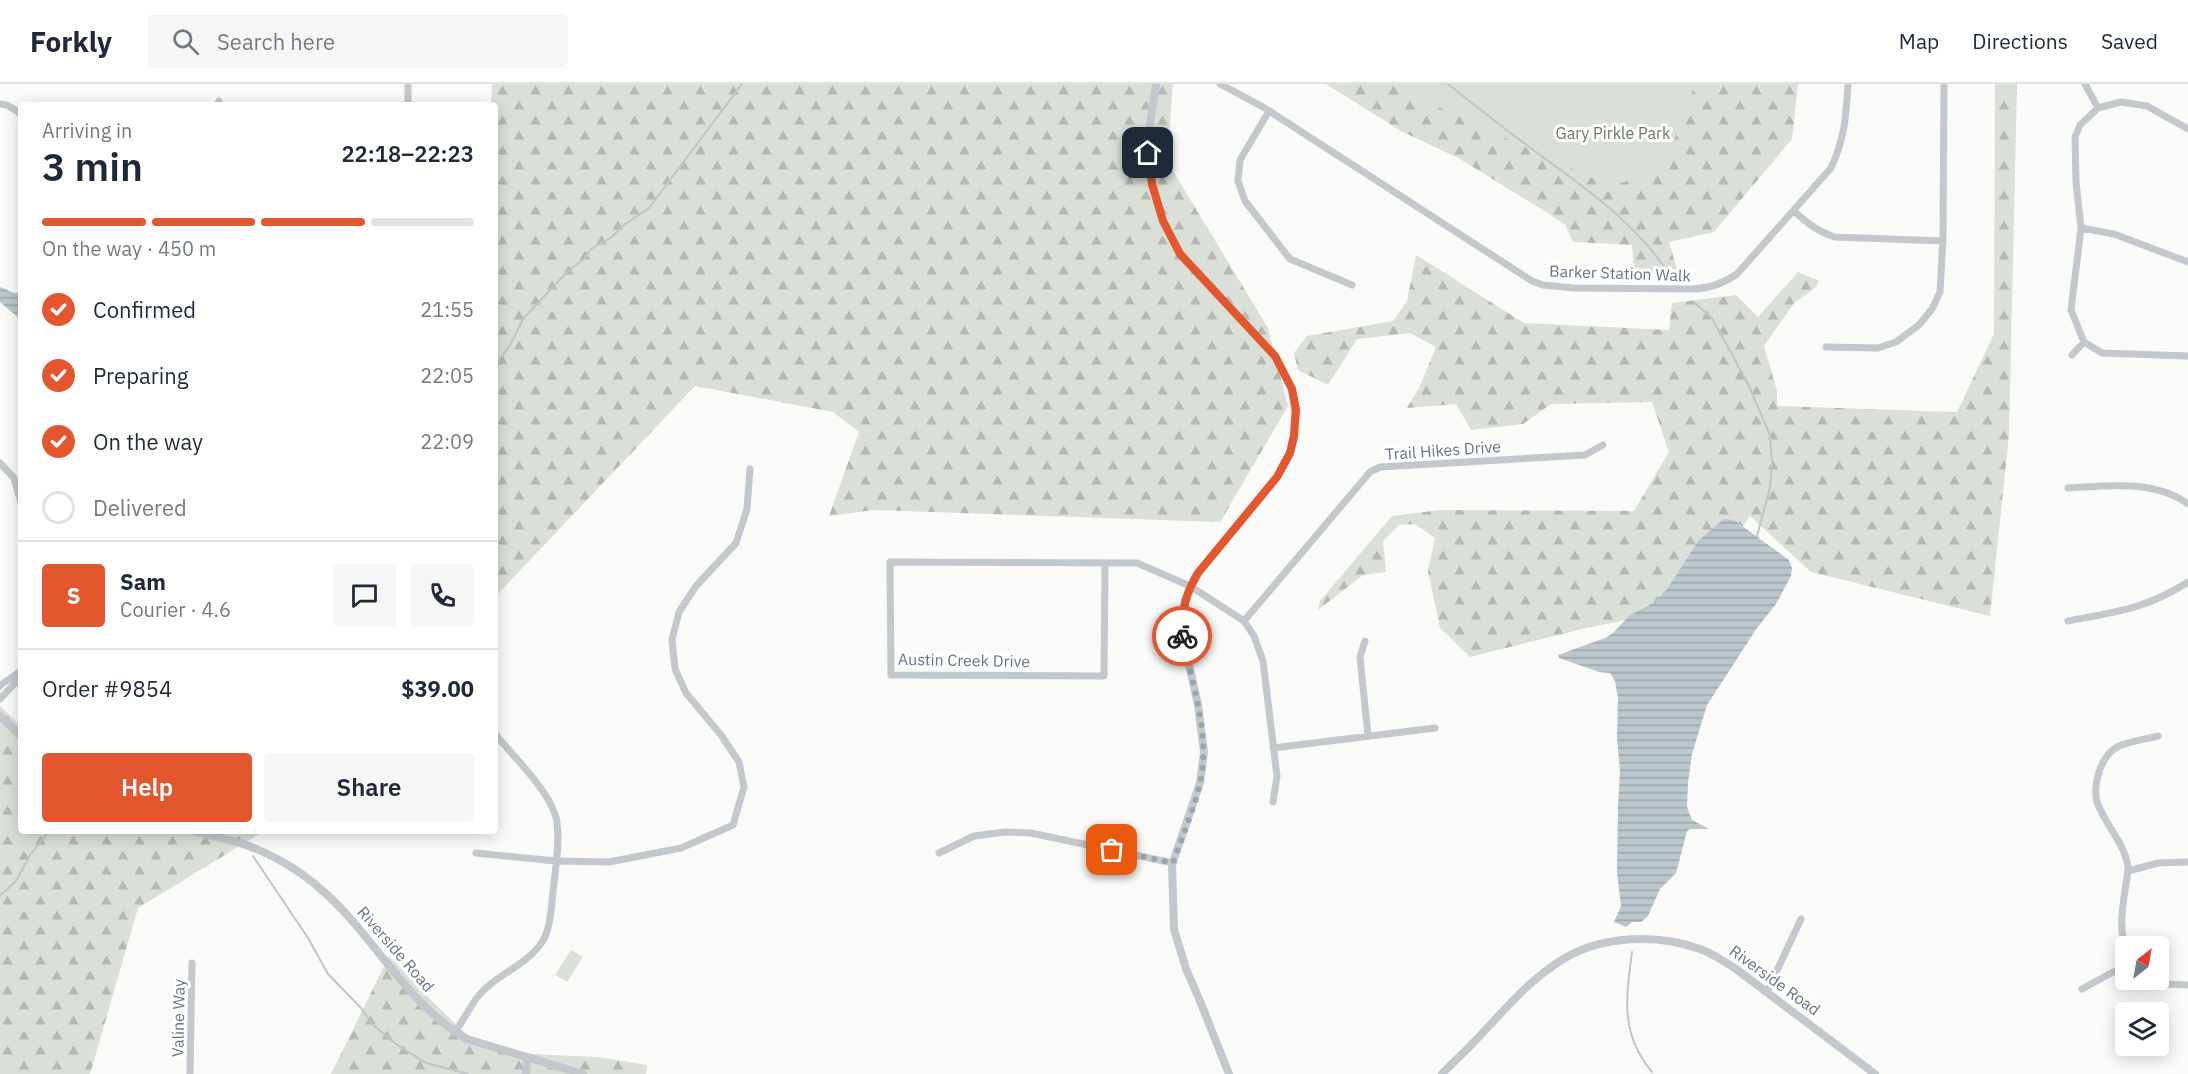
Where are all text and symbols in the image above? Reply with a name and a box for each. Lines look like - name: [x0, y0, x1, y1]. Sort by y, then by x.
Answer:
- search box: [148, 14, 568, 68]
- text: Forkly: [30, 23, 112, 60]
- icon: search: [169, 25, 202, 58]
- text: Search here: [217, 27, 335, 56]
- text: Map: [1899, 27, 1939, 55]
- text: Directions: [1972, 27, 2068, 55]
- text: Saved: [2101, 27, 2158, 55]
- text: Arriving in: [42, 117, 132, 144]
- park label: Gary Pirkle Park: [1556, 123, 1671, 143]
- pin: [1122, 127, 1173, 178]
- icon: home: [1131, 136, 1164, 169]
- text: 22:18–22:23: [341, 139, 474, 168]
- text: 3 min: [42, 141, 143, 192]
- text: On the way · 450 m: [42, 235, 216, 262]
- street label: Barker Station Walk: [1549, 261, 1692, 285]
- icon: check: [42, 293, 75, 326]
- text: Confirmed: [93, 295, 196, 324]
- text: 21:55: [420, 296, 474, 323]
- icon: check: [42, 359, 75, 392]
- text: Preparing: [93, 361, 188, 390]
- text: 22:05: [420, 362, 474, 389]
- icon: check: [42, 425, 75, 458]
- text: On the way: [93, 427, 203, 456]
- text: 22:09: [420, 428, 474, 455]
- street label: Trail Hikes Drive: [1385, 436, 1502, 464]
- text: Delivered: [93, 493, 187, 522]
- button: chat: [333, 564, 396, 627]
- button: phone: [411, 564, 474, 627]
- text: Sam: [120, 567, 166, 596]
- text: S: [67, 581, 80, 610]
- text: Courier · 4.6: [120, 596, 231, 623]
- courier: [1152, 606, 1212, 666]
- icon: bike: [1166, 620, 1199, 653]
- street label: Austin Creek Drive: [898, 649, 1030, 671]
- text: Order #9854: [42, 674, 172, 703]
- text: $39.00: [401, 674, 474, 703]
- button: Help: [42, 753, 252, 822]
- button: Share: [264, 753, 474, 822]
- pin: [1086, 824, 1137, 875]
- icon: bag: [1095, 833, 1128, 866]
- street label: Riverside Road: [353, 902, 439, 996]
- north arrow: [2115, 936, 2169, 990]
- map controls: [2115, 936, 2169, 1056]
- street label: Riverside Road: [1726, 940, 1824, 1020]
- street label: Valine Way: [167, 979, 189, 1057]
- button: layers: [2115, 1002, 2169, 1056]

